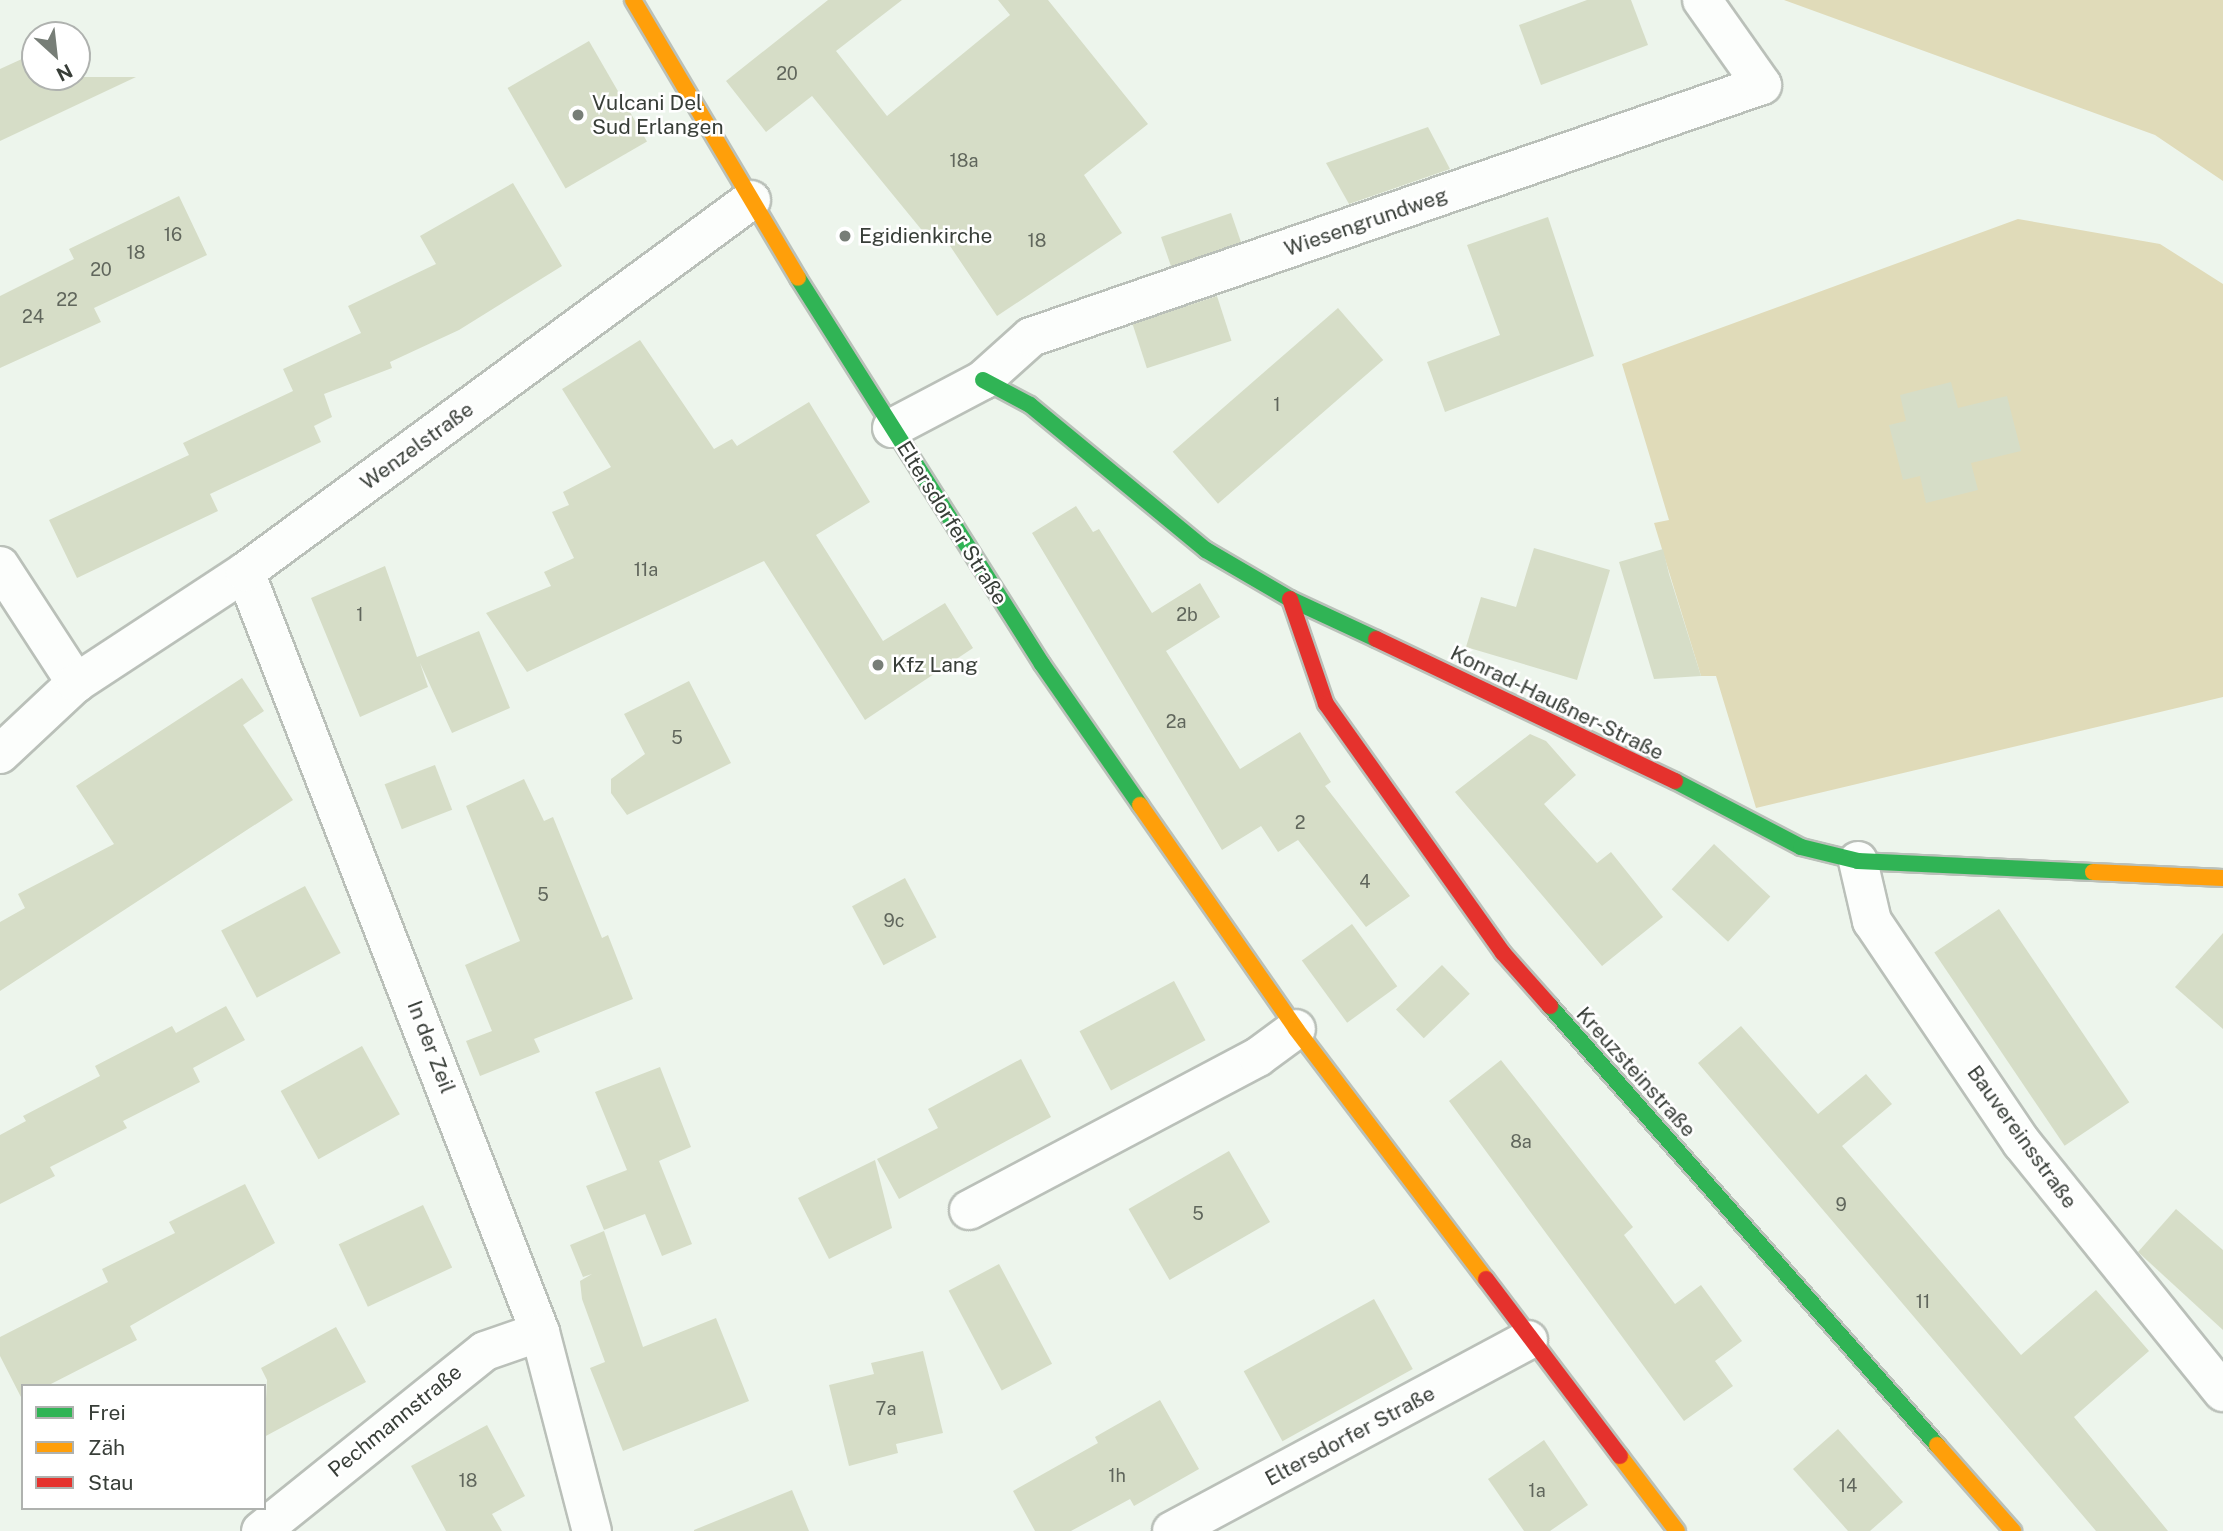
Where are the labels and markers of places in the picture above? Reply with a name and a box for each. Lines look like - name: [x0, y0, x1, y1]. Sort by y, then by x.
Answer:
- place label: Vulcani Del Sud Erlangen: [592, 90, 724, 140]
- marker: Vulcani Del Sud Erlangen: [570, 107, 586, 123]
- place label: Egidienkirche: [859, 223, 992, 249]
- marker: Egidienkirche: [837, 228, 853, 244]
- place label: Kfz Lang: [892, 652, 978, 678]
- marker: Kfz Lang: [870, 657, 886, 673]

